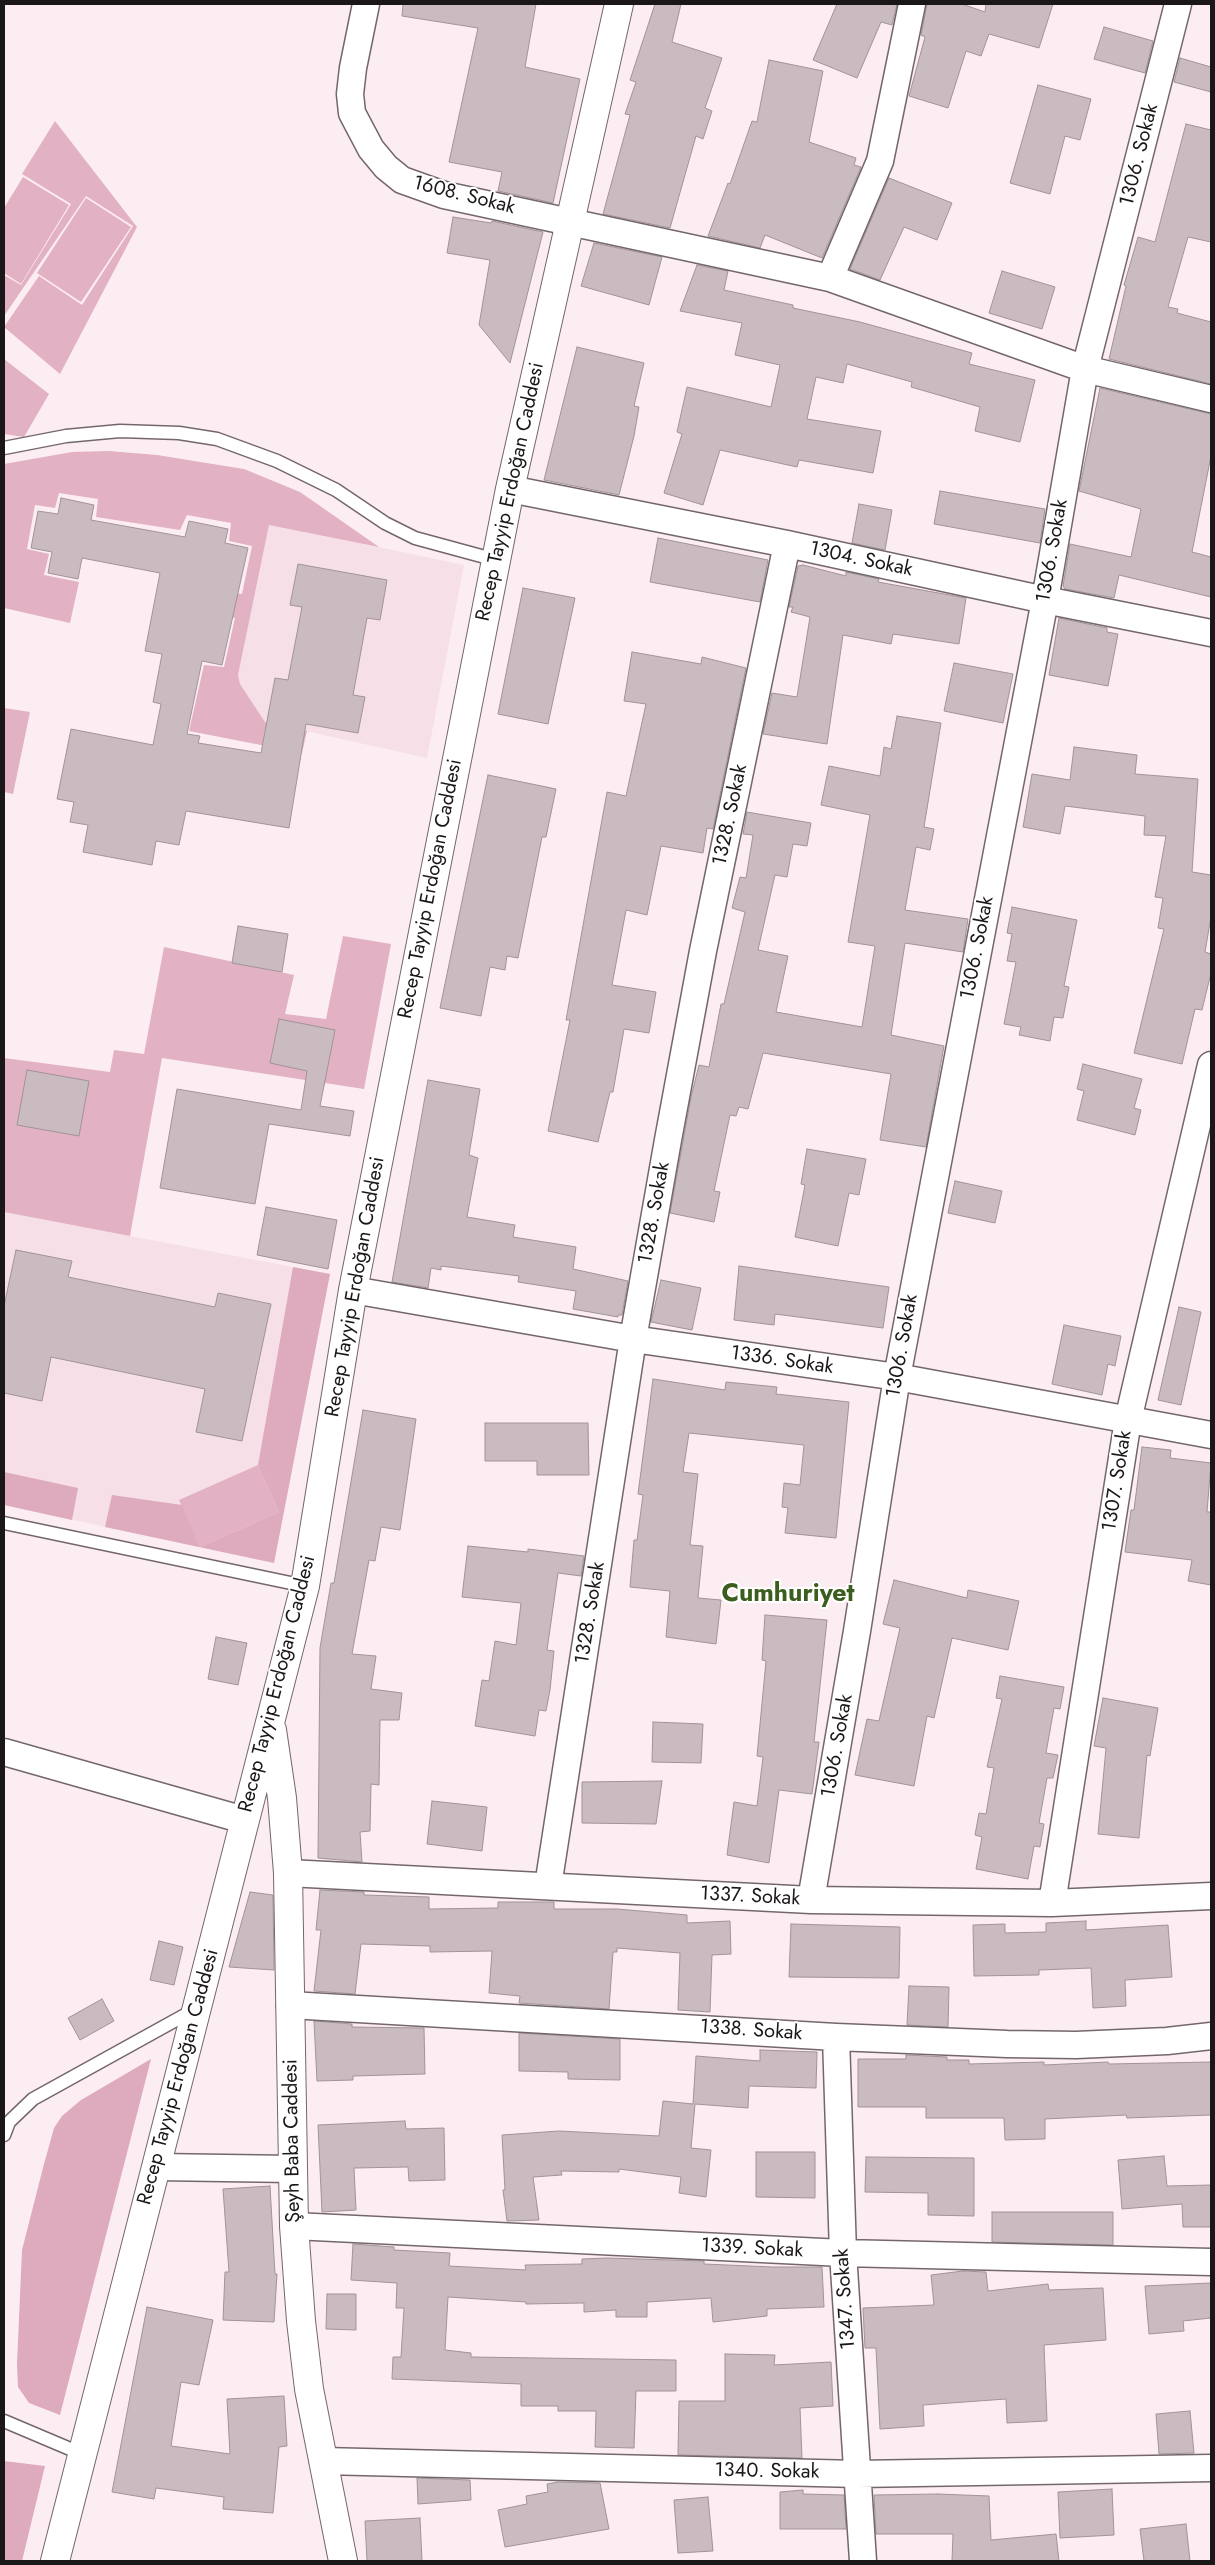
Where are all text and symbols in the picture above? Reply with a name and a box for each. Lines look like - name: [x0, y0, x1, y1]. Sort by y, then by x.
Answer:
- street label: 1306. Sokak: [1116, 101, 1164, 209]
- street label: 1608. Sokak: [411, 172, 517, 220]
- street label: Recep Tayyip Erdoğan Caddesi: [472, 361, 550, 623]
- street label: 1306. Sokak: [1032, 497, 1074, 605]
- street label: 1304. Sokak: [807, 537, 915, 583]
- street label: Recep Tayyip Erdoğan Caddesi: [394, 757, 468, 1021]
- street label: 1328. Sokak: [709, 762, 753, 868]
- street label: 1306. Sokak: [956, 894, 1000, 1002]
- street label: Recep Tayyip Erdoğan Caddesi: [321, 1155, 391, 1419]
- street label: 1328. Sokak: [634, 1160, 676, 1266]
- street label: 1306. Sokak: [882, 1292, 924, 1400]
- street label: 1336. Sokak: [729, 1342, 835, 1380]
- street label: 1307. Sokak: [1098, 1429, 1138, 1533]
- street label: Recep Tayyip Erdoğan Caddesi: [234, 1553, 322, 1815]
- street label: 1328. Sokak: [571, 1560, 611, 1666]
- district label: Cumhuriyet: [721, 1580, 855, 1610]
- street label: 1306. Sokak: [817, 1692, 859, 1800]
- street label: 1337. Sokak: [699, 1882, 801, 1912]
- street label: Recep Tayyip Erdoğan Caddesi: [133, 1947, 225, 2207]
- street label: 1338. Sokak: [699, 2015, 803, 2047]
- street label: Şeyh Baba Caddesi: [280, 2059, 306, 2223]
- street label: 1339. Sokak: [700, 2234, 804, 2264]
- street label: 1347. Sokak: [831, 2248, 861, 2350]
- street label: 1340. Sokak: [714, 2459, 820, 2485]

